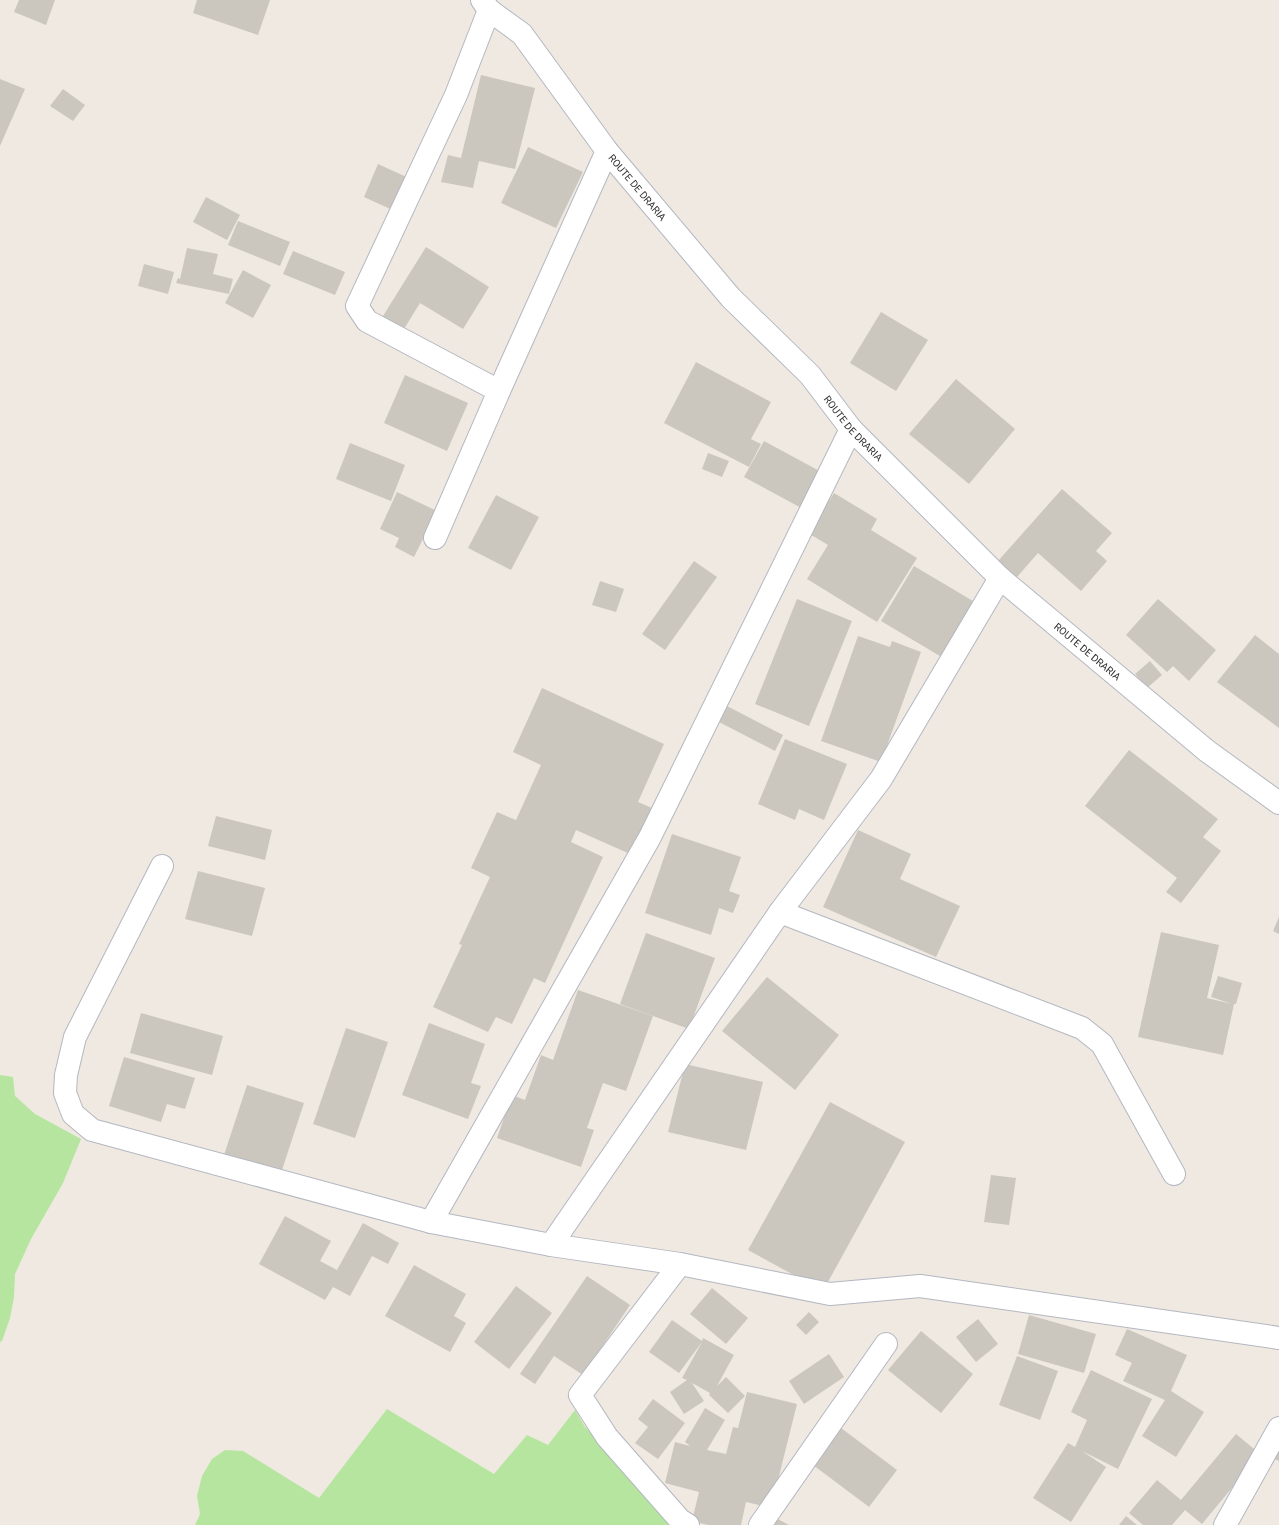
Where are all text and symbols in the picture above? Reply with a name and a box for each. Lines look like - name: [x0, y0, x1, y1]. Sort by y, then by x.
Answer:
- street label: ROUTE DE DRARIA: [606, 152, 668, 223]
- street label: ROUTE DE DRARIA: [822, 394, 885, 464]
- street label: ROUTE DE DRARIA: [1052, 621, 1123, 683]

